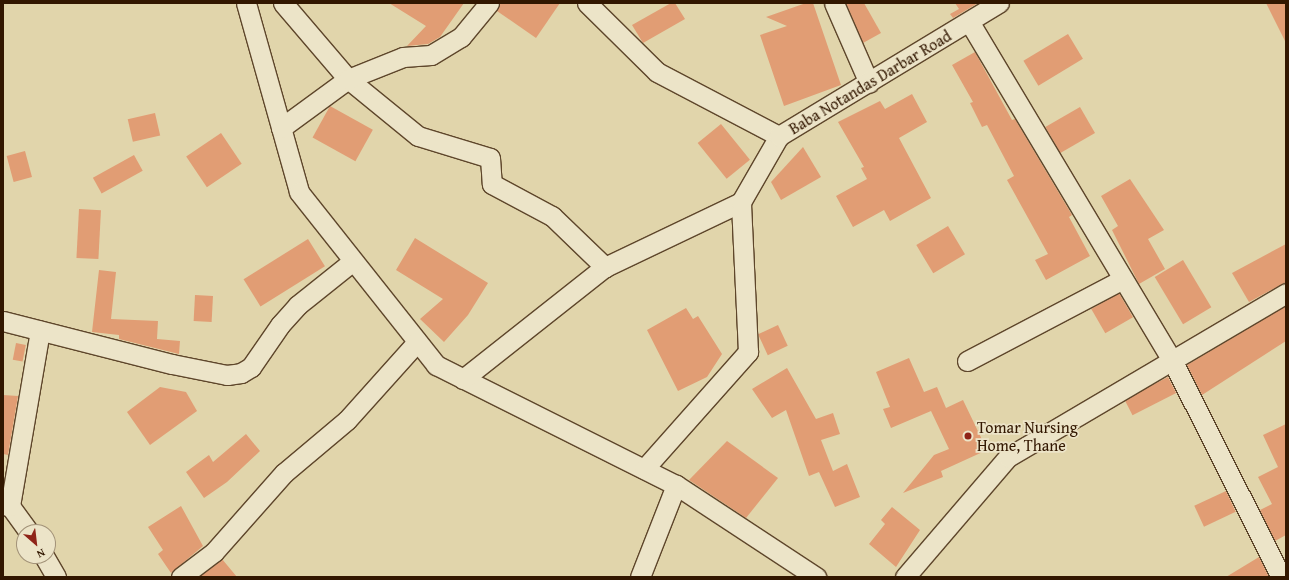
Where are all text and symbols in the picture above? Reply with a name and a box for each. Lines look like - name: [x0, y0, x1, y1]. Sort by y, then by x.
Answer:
- street label: Baba Notandas Darbar Road: [785, 26, 955, 138]
- place label: Tomar Nursing Home, Thane: [977, 417, 1078, 455]
- marker: Tomar Nursing Home, Thane: [962, 430, 974, 442]
- north arrow: [16, 524, 56, 564]
- text: N: [34, 545, 48, 562]

